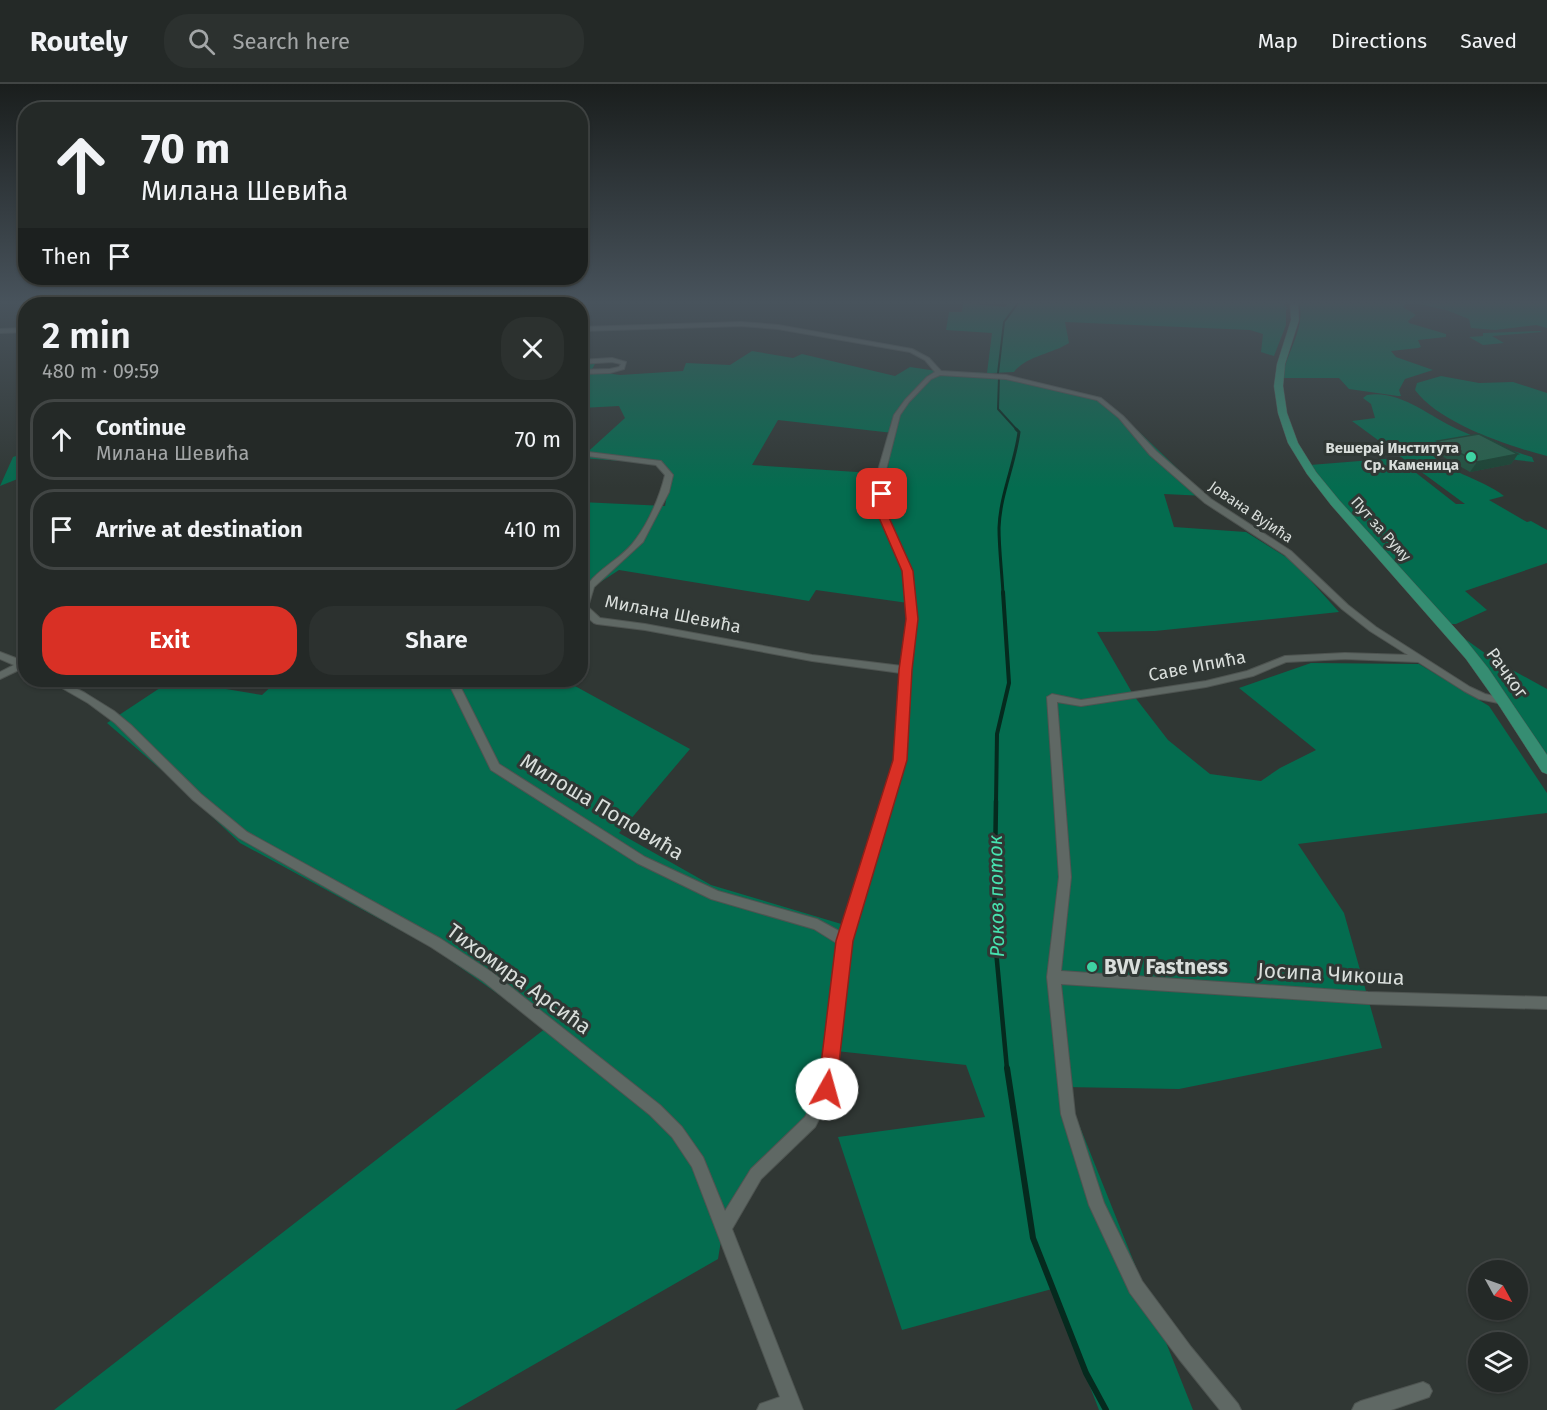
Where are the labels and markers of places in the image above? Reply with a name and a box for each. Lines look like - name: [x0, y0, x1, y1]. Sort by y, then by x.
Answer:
- place label: Вешерај Института Ср. Каменица: [1325, 439, 1459, 474]
- marker: Вешерај Института Ср. Каменица: [1464, 450, 1478, 464]
- pin: [856, 468, 907, 519]
- place label: BVV Fastness: [1104, 954, 1228, 980]
- marker: BVV Fastness: [1085, 960, 1099, 974]

